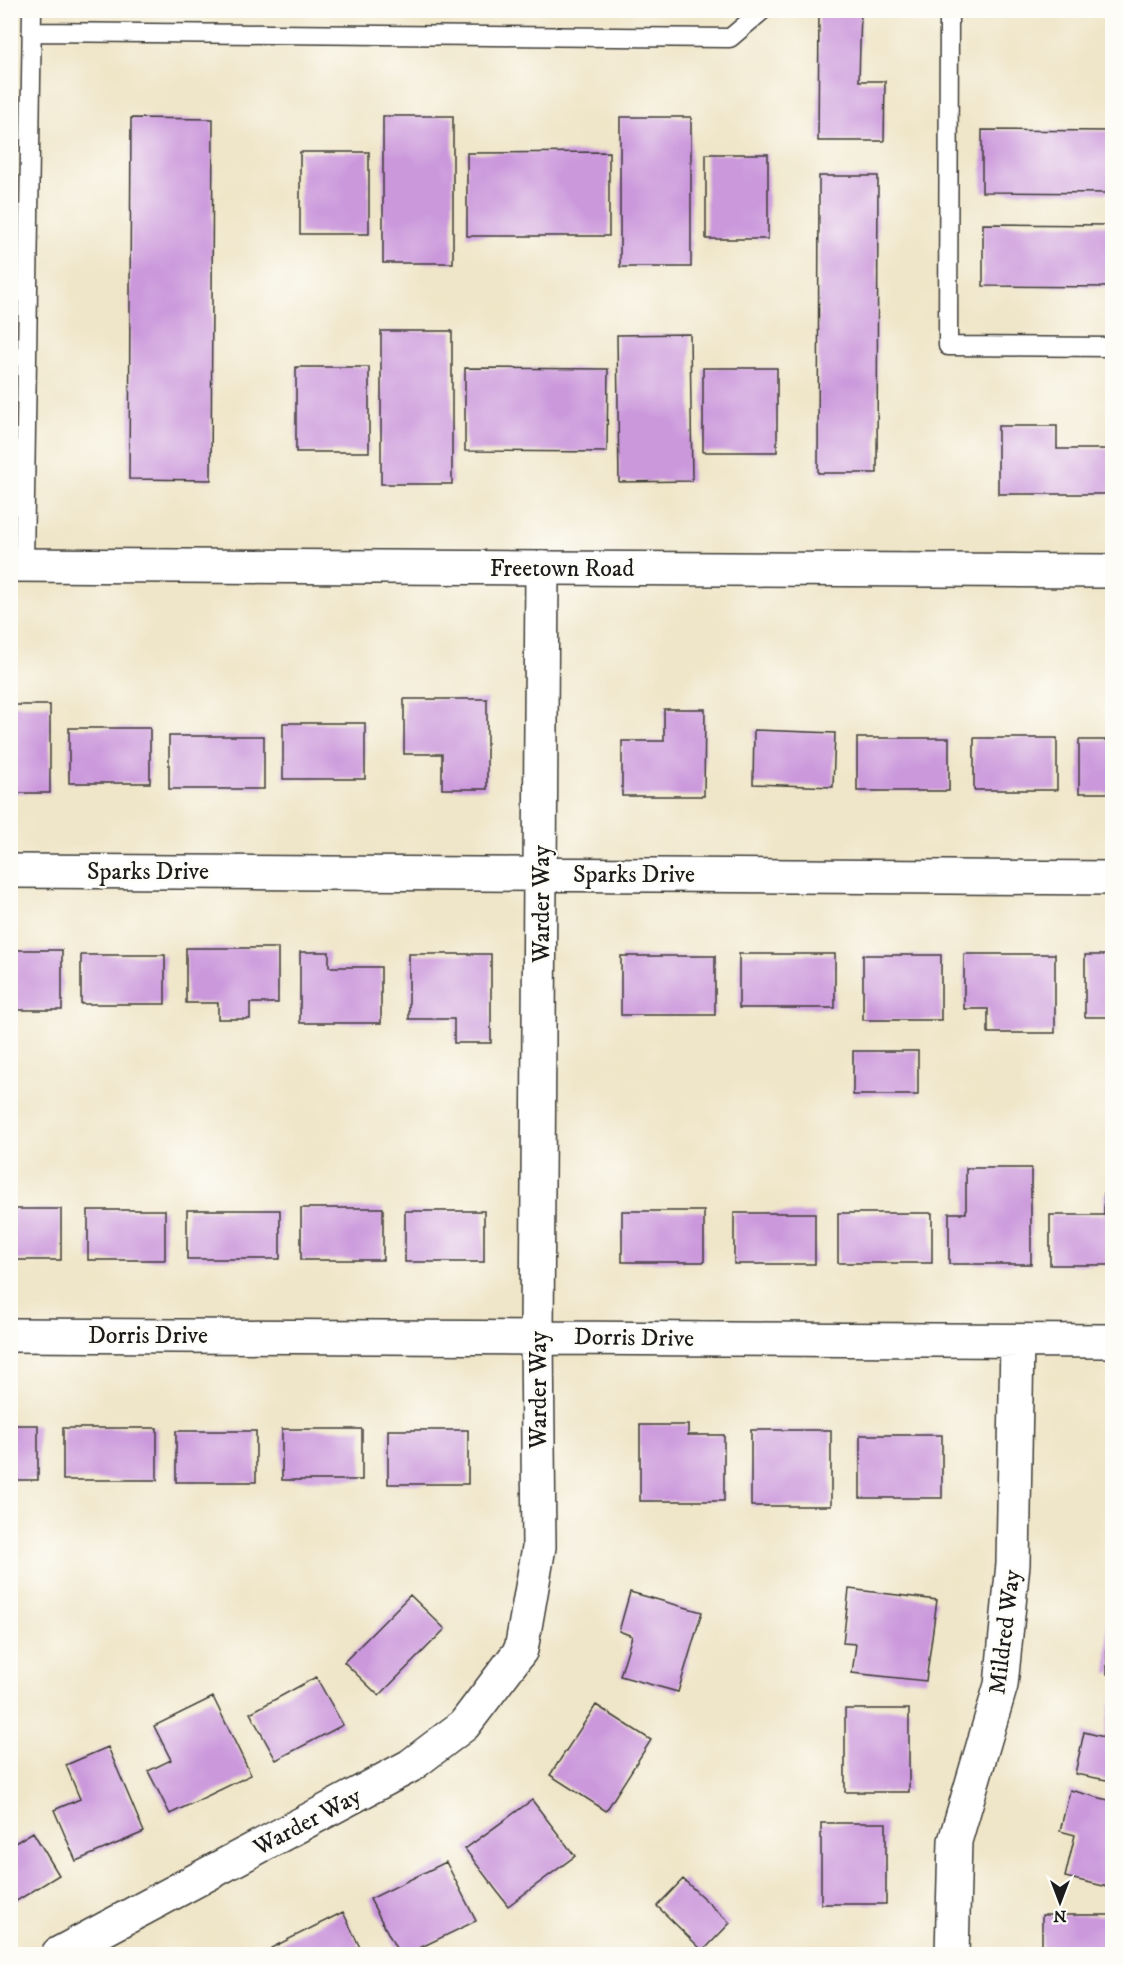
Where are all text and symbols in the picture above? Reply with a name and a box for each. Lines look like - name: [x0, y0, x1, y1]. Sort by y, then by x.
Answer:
- street label: Freetown Road: [490, 554, 634, 584]
- street label: Warder Way: [527, 845, 557, 964]
- street label: Sparks Drive: [87, 857, 209, 887]
- street label: Sparks Drive: [573, 860, 695, 890]
- street label: Dorris Drive: [88, 1321, 208, 1351]
- street label: Dorris Drive: [574, 1322, 694, 1354]
- street label: Warder Way: [524, 1331, 554, 1450]
- street label: Mildred Way: [982, 1568, 1028, 1696]
- street label: Warder Way: [248, 1781, 367, 1863]
- north arrow: [1030, 1872, 1090, 1932]
- text: N: [1053, 1906, 1067, 1926]

